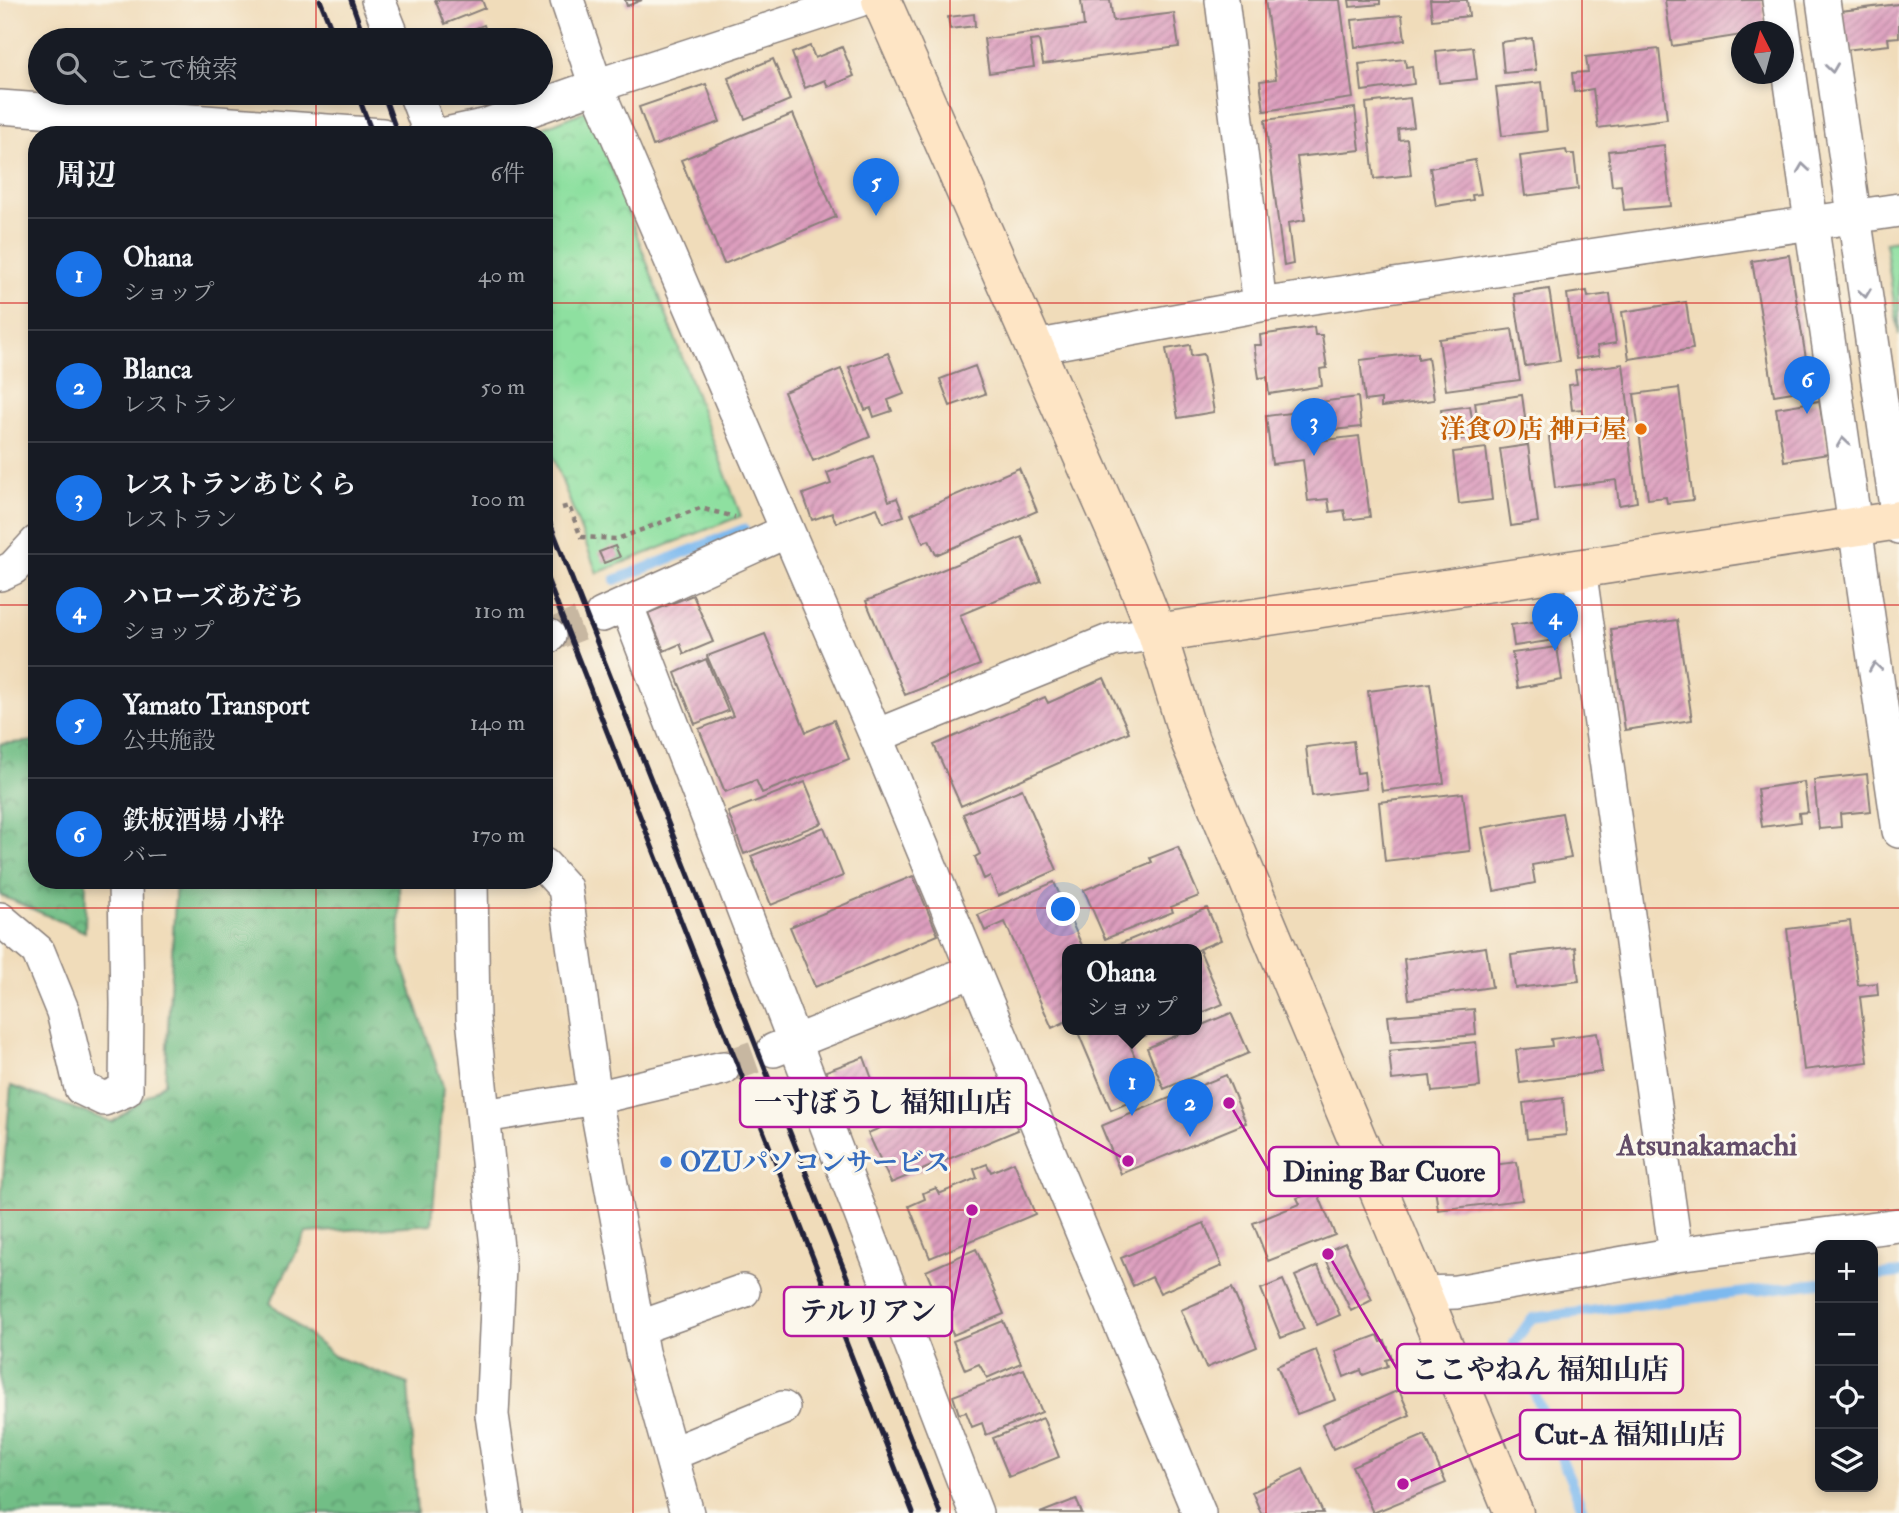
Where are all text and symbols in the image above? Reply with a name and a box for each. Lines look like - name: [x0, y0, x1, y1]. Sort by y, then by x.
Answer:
- north arrow: [1731, 21, 1794, 84]
- search box: [28, 28, 553, 105]
- icon: search: [52, 48, 90, 86]
- text: ここで検索: [108, 54, 238, 86]
- one-way arrow: [1825, 62, 1840, 73]
- text: 周辺: [56, 157, 116, 194]
- pin: 5: [853, 158, 899, 216]
- text: 6件: [490, 159, 525, 188]
- one-way arrow: [1796, 162, 1811, 174]
- text: Ohana: [123, 242, 192, 274]
- text: 1: [75, 260, 83, 289]
- text: 40 m: [478, 260, 525, 289]
- text: ショップ: [123, 278, 215, 307]
- one-way arrow: [1857, 287, 1872, 299]
- text: Blanca: [123, 354, 192, 386]
- pin: 6: [1784, 356, 1830, 414]
- text: 2: [73, 372, 85, 401]
- text: 50 m: [481, 372, 525, 401]
- text: レストラン: [123, 390, 237, 419]
- pin: 3: [1291, 398, 1337, 456]
- place label: 洋食の店 神戸屋: [1440, 414, 1627, 446]
- marker: 洋食の店 神戸屋: [1633, 421, 1649, 437]
- one-way arrow: [1836, 436, 1851, 447]
- text: レストランあじくら: [123, 469, 356, 501]
- text: 3: [75, 484, 83, 513]
- text: 100 m: [471, 484, 525, 513]
- text: レストラン: [123, 505, 237, 534]
- text: ハローズあだち: [123, 581, 304, 613]
- pin: 4: [1532, 593, 1578, 651]
- text: 4: [73, 596, 85, 625]
- text: 110 m: [474, 596, 525, 625]
- text: ショップ: [123, 617, 215, 646]
- one-way arrow: [1868, 661, 1883, 673]
- text: Yamato Transport: [123, 690, 309, 722]
- text: 5: [74, 708, 84, 737]
- text: 140 m: [470, 708, 525, 737]
- text: 公共施設: [123, 726, 215, 755]
- text: 鉄板酒場 小粋: [123, 805, 284, 837]
- text: 6: [73, 820, 85, 849]
- text: 170 m: [472, 820, 525, 849]
- text: バー: [123, 841, 169, 870]
- your location: [1046, 892, 1080, 926]
- popup: [1062, 944, 1202, 1035]
- text: Ohana: [1086, 957, 1156, 989]
- text: ショップ: [1086, 993, 1178, 1022]
- pin: 1: [1109, 1058, 1155, 1116]
- callout: 一寸ぼうし 福知山店: [740, 1078, 1026, 1127]
- pin: 2: [1167, 1079, 1213, 1137]
- text: 一寸ぼうし 福知山店: [754, 1086, 1012, 1121]
- district label: Atsunakamachi: [1615, 1127, 1797, 1164]
- place label: OZUパソコンサービス: [680, 1147, 950, 1179]
- callout: Dining Bar Cuore: [1269, 1147, 1499, 1196]
- marker: OZUパソコンサービス: [658, 1154, 674, 1170]
- text: Dining Bar Cuore: [1283, 1155, 1486, 1190]
- map controls: [1815, 1240, 1878, 1492]
- button: +: [1815, 1240, 1878, 1303]
- callout: テルリアン: [784, 1287, 952, 1336]
- text: テルリアン: [799, 1295, 937, 1330]
- button: −: [1815, 1303, 1878, 1366]
- callout: ここやねん 福知山店: [1397, 1344, 1683, 1393]
- text: ここやねん 福知山店: [1411, 1353, 1669, 1388]
- button: locate: [1815, 1366, 1878, 1429]
- callout: Cut-A 福知山店: [1520, 1410, 1740, 1459]
- text: Cut-A 福知山店: [1534, 1418, 1726, 1453]
- button: layers: [1815, 1429, 1878, 1492]

